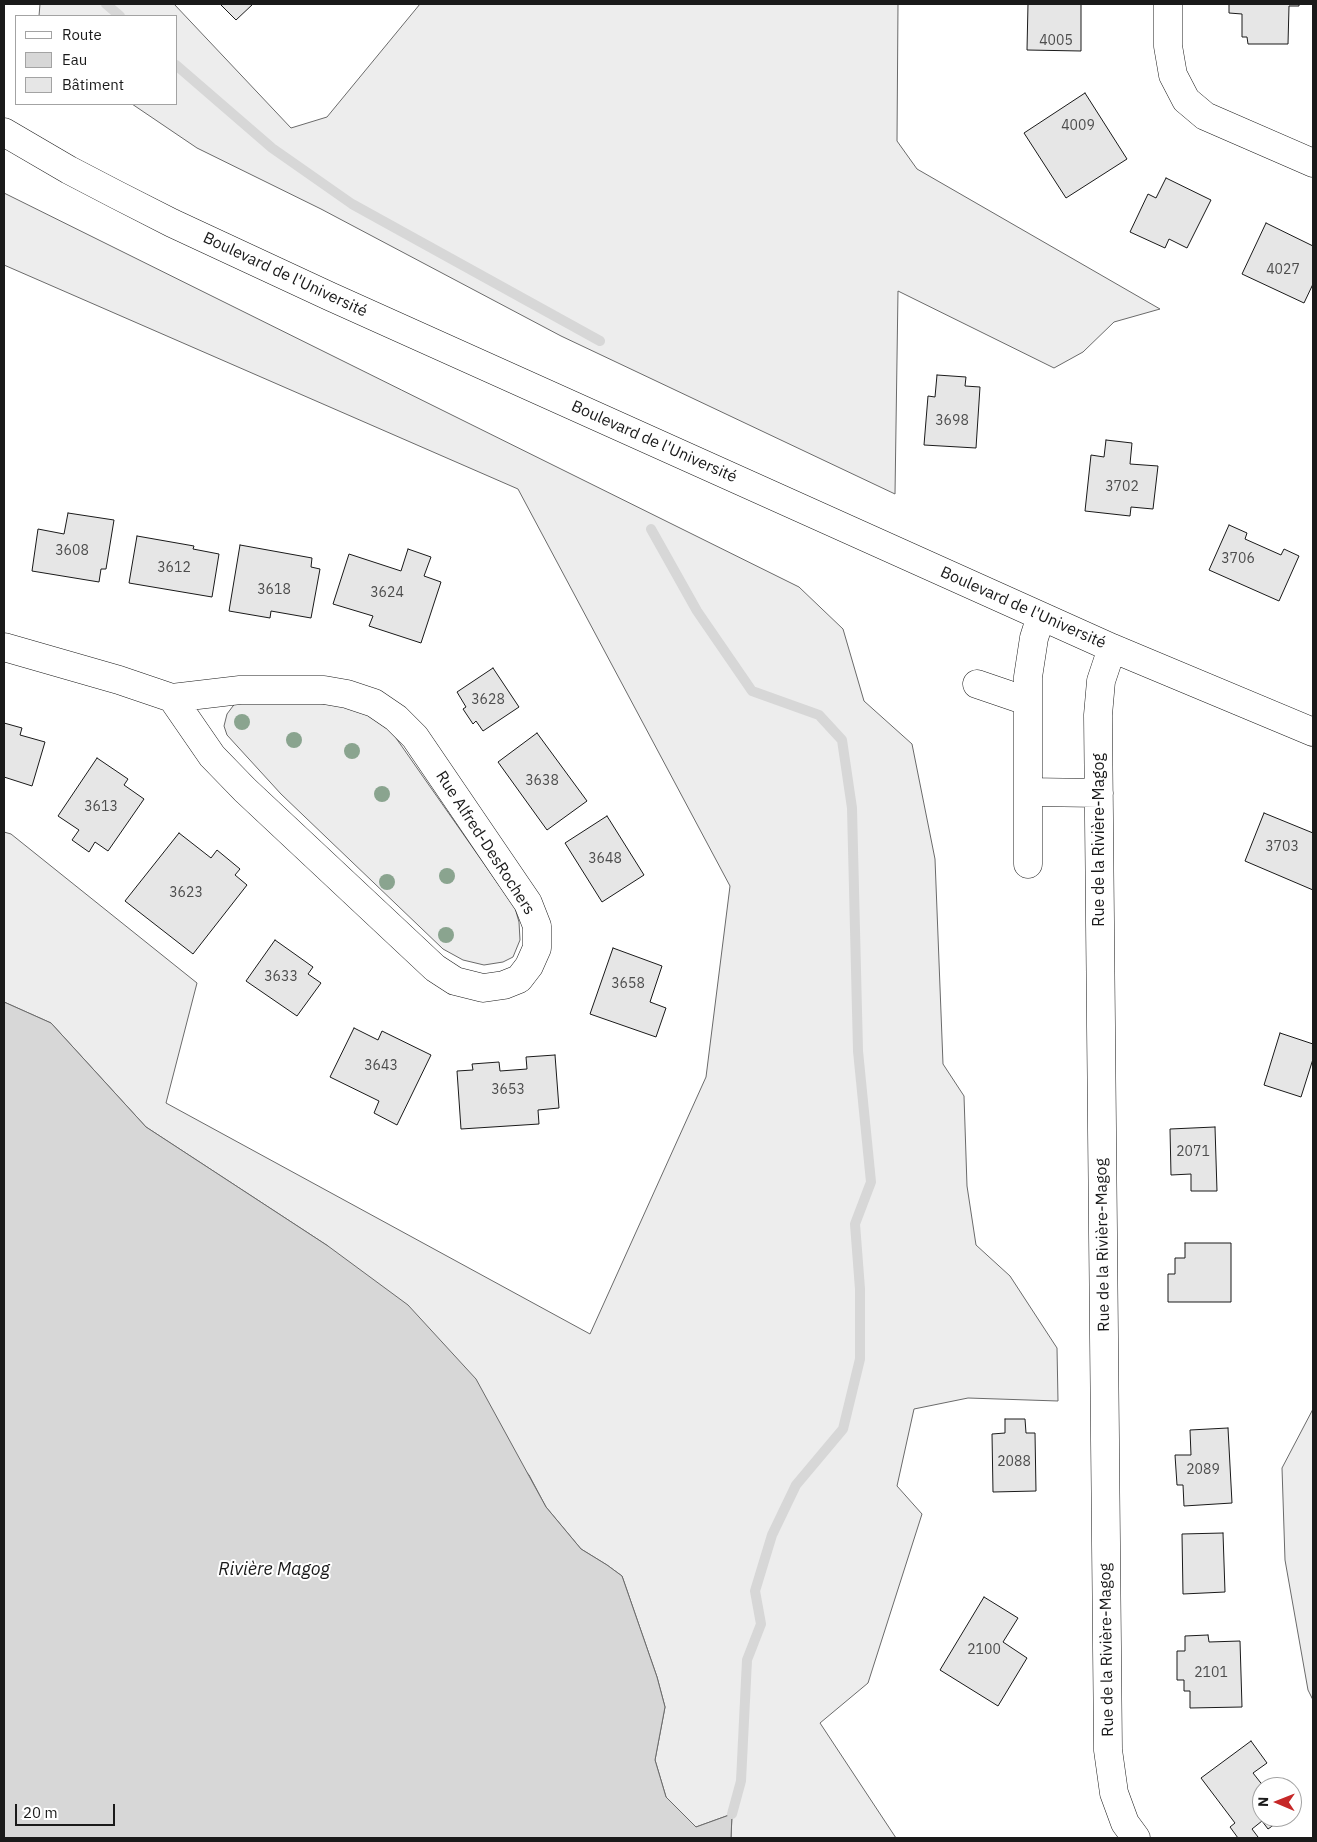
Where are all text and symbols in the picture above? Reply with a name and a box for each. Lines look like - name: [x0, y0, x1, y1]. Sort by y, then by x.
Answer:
- legend: [15, 15, 178, 105]
- text: Route: [62, 25, 102, 44]
- house number: 4005: [1039, 33, 1073, 49]
- text: Eau: [62, 50, 87, 69]
- text: Bâtiment: [62, 75, 124, 94]
- house number: 4009: [1061, 118, 1095, 134]
- street label: Boulevard de l'Université: [200, 228, 370, 322]
- house number: 4027: [1266, 262, 1300, 278]
- street label: Boulevard de l'Université: [568, 397, 740, 487]
- house number: 3698: [935, 413, 969, 429]
- house number: 3702: [1105, 479, 1139, 495]
- house number: 3608: [55, 543, 89, 559]
- house number: 3706: [1221, 551, 1255, 567]
- house number: 3612: [157, 560, 191, 576]
- street label: Boulevard de l'Université: [937, 563, 1109, 653]
- house number: 3618: [257, 582, 291, 598]
- house number: 3624: [370, 585, 404, 601]
- house number: 3628: [471, 692, 505, 708]
- street label: Rue de la Rivière-Magog: [1089, 753, 1109, 927]
- street label: Rue Alfred-DesRochers: [431, 767, 539, 919]
- house number: 3638: [525, 773, 559, 789]
- house number: 3613: [84, 799, 118, 815]
- house number: 3703: [1265, 839, 1299, 855]
- house number: 3648: [588, 851, 622, 867]
- house number: 3623: [169, 885, 203, 901]
- house number: 3633: [264, 969, 298, 985]
- house number: 3658: [611, 976, 645, 992]
- house number: 3643: [364, 1058, 398, 1074]
- house number: 3653: [491, 1082, 525, 1098]
- house number: 2071: [1176, 1144, 1210, 1160]
- street label: Rue de la Rivière-Magog: [1092, 1158, 1114, 1332]
- house number: 2088: [997, 1454, 1031, 1470]
- house number: 2089: [1186, 1462, 1220, 1478]
- water label: Rivière Magog: [218, 1559, 330, 1581]
- street label: Rue de la Rivière-Magog: [1096, 1563, 1118, 1737]
- house number: 2100: [967, 1642, 1001, 1658]
- house number: 2101: [1194, 1665, 1228, 1681]
- north arrow: [1252, 1777, 1302, 1827]
- scale bar: [18, 1794, 118, 1826]
- text: N: [1254, 1797, 1272, 1807]
- text: 20 m: [23, 1803, 58, 1822]

